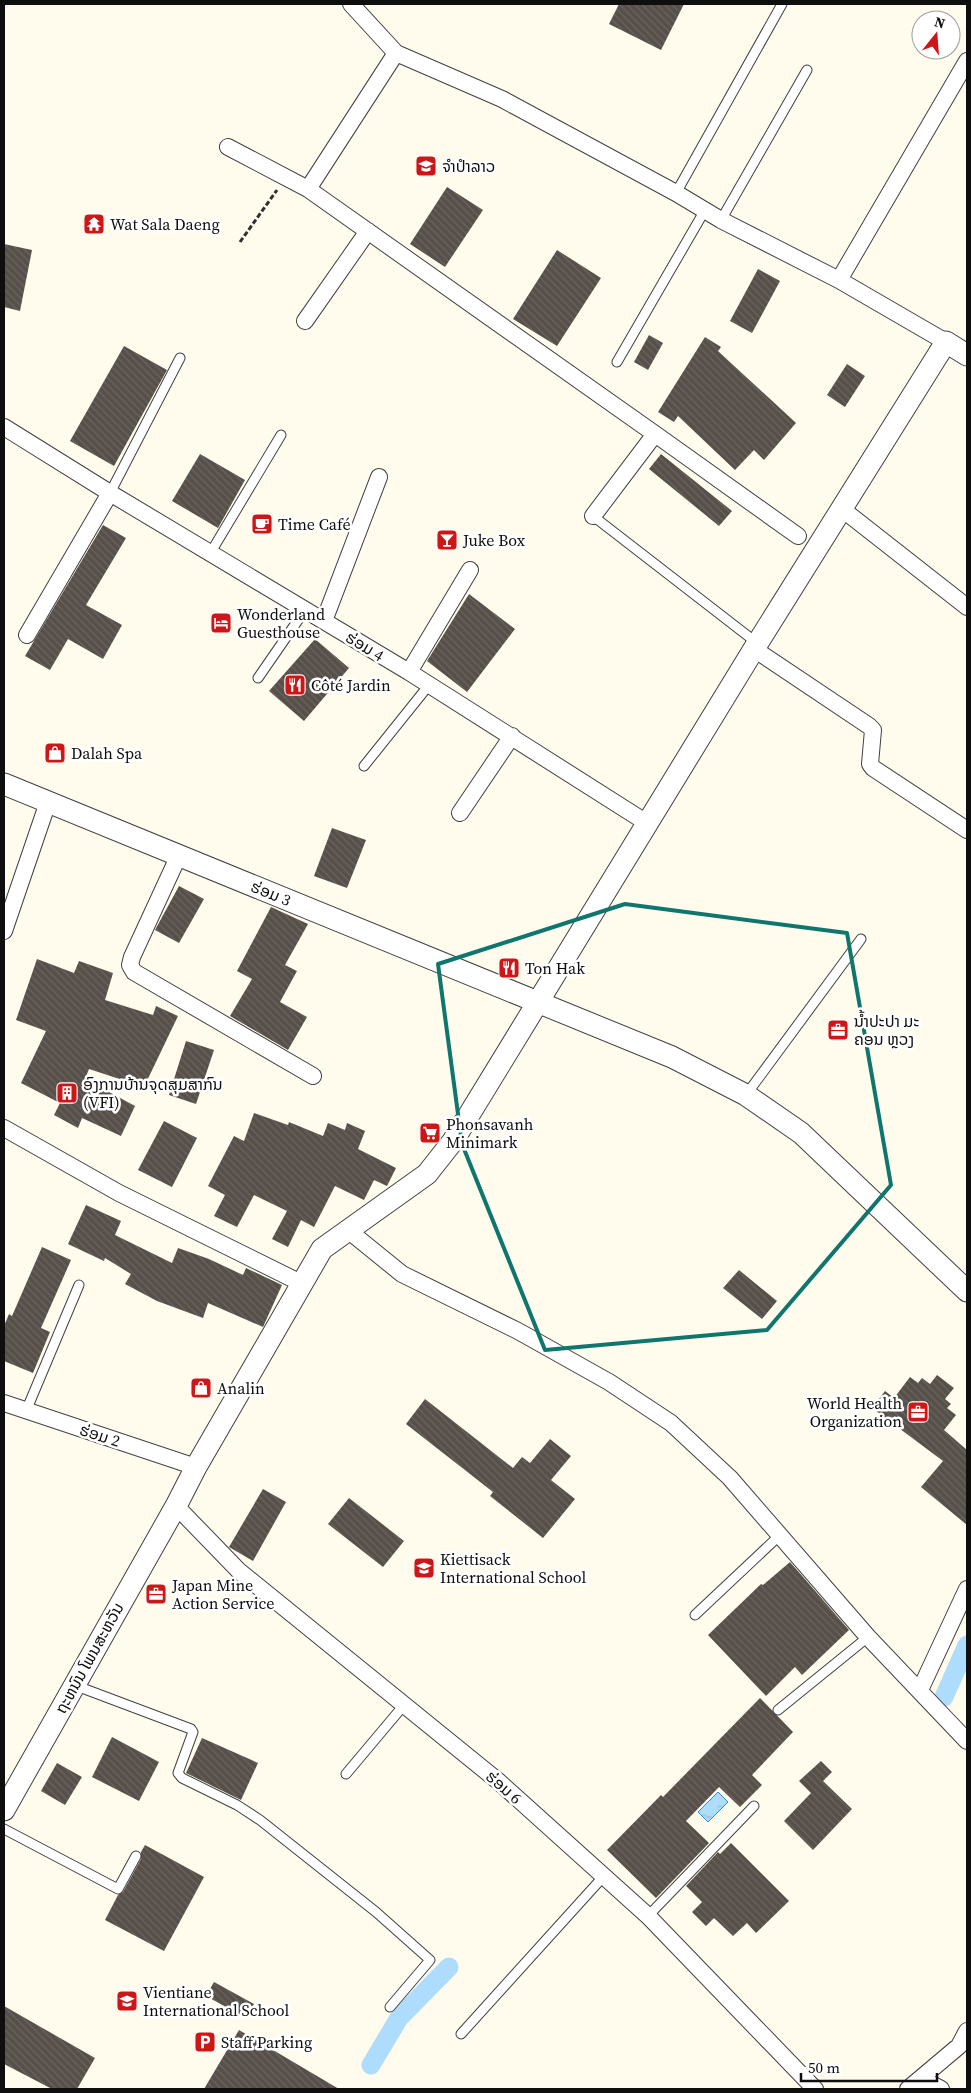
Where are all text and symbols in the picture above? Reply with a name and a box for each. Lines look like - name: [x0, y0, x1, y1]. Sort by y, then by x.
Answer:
- north arrow: [911, 10, 961, 60]
- text: N: [932, 12, 948, 34]
- school or university icon: ຈຳປຳລາວ: [414, 154, 438, 178]
- place label: ຈຳປຳລາວ: [442, 155, 495, 177]
- temple icon: Wat Sala Daeng: [82, 212, 106, 236]
- place label: Wat Sala Daeng: [110, 213, 220, 235]
- cafe icon: Time Café: [250, 512, 274, 536]
- place label: Time Café: [278, 513, 351, 535]
- bar icon: Juke Box: [435, 528, 459, 552]
- place label: Juke Box: [462, 529, 526, 551]
- place label: Wonderland Guesthouse: [237, 603, 325, 643]
- hotel icon: Wonderland Guesthouse: [209, 611, 233, 635]
- street label: ຮ່ອມ 4: [342, 626, 388, 666]
- restaurant icon: Côté Jardin: [283, 673, 307, 697]
- place label: Côté Jardin: [311, 674, 391, 696]
- shop icon: Dalah Spa: [43, 741, 67, 765]
- place label: Dalah Spa: [71, 742, 143, 764]
- street label: ຮ່ອມ 3: [248, 875, 294, 911]
- restaurant icon: Ton Hak: [497, 956, 521, 980]
- place label: Ton Hak: [525, 957, 585, 979]
- place label: ນ້ຳປະປາ ມະ ຄອນ ຫຼວງ: [854, 1009, 919, 1050]
- office icon: ນ້ຳປະປາ ມະ ຄອນ ຫຼວງ: [826, 1018, 850, 1042]
- place label: ອົງການບ້ານຈຸດສຸມສາກົນ (VFI): [83, 1073, 223, 1113]
- building icon: ອົງການບ້ານຈຸດສຸມສາກົນ (VFI): [55, 1081, 79, 1105]
- place label: Phonsavanh Minimark: [446, 1113, 534, 1153]
- supermarket icon: Phonsavanh Minimark: [418, 1121, 442, 1145]
- shop icon: Analin: [189, 1376, 213, 1400]
- place label: Analin: [217, 1377, 265, 1399]
- place label: World Health Organization: [807, 1392, 902, 1432]
- office icon: World Health Organization: [906, 1400, 930, 1424]
- street label: ຮ່ອມ 2: [77, 1418, 123, 1452]
- place label: Kiettisack International School: [440, 1548, 586, 1588]
- school or university icon: Kiettisack International School: [412, 1556, 436, 1580]
- place label: Japan Mine Action Service: [171, 1574, 274, 1614]
- office icon: Japan Mine Action Service: [144, 1582, 168, 1606]
- street label: ຖະຫນົນ ໂພນສະຫວັນ: [49, 1599, 129, 1717]
- street label: ຮ່ອມ 6: [481, 1765, 527, 1809]
- place label: Vientiane International School: [143, 1981, 289, 2021]
- school or university icon: Vientiane International School: [115, 1989, 139, 2013]
- parking icon: Staff Parking: [193, 2030, 217, 2054]
- place label: Staff Parking: [221, 2031, 312, 2053]
- scale bar: [801, 2050, 937, 2082]
- text: 50 m: [808, 2057, 840, 2078]

